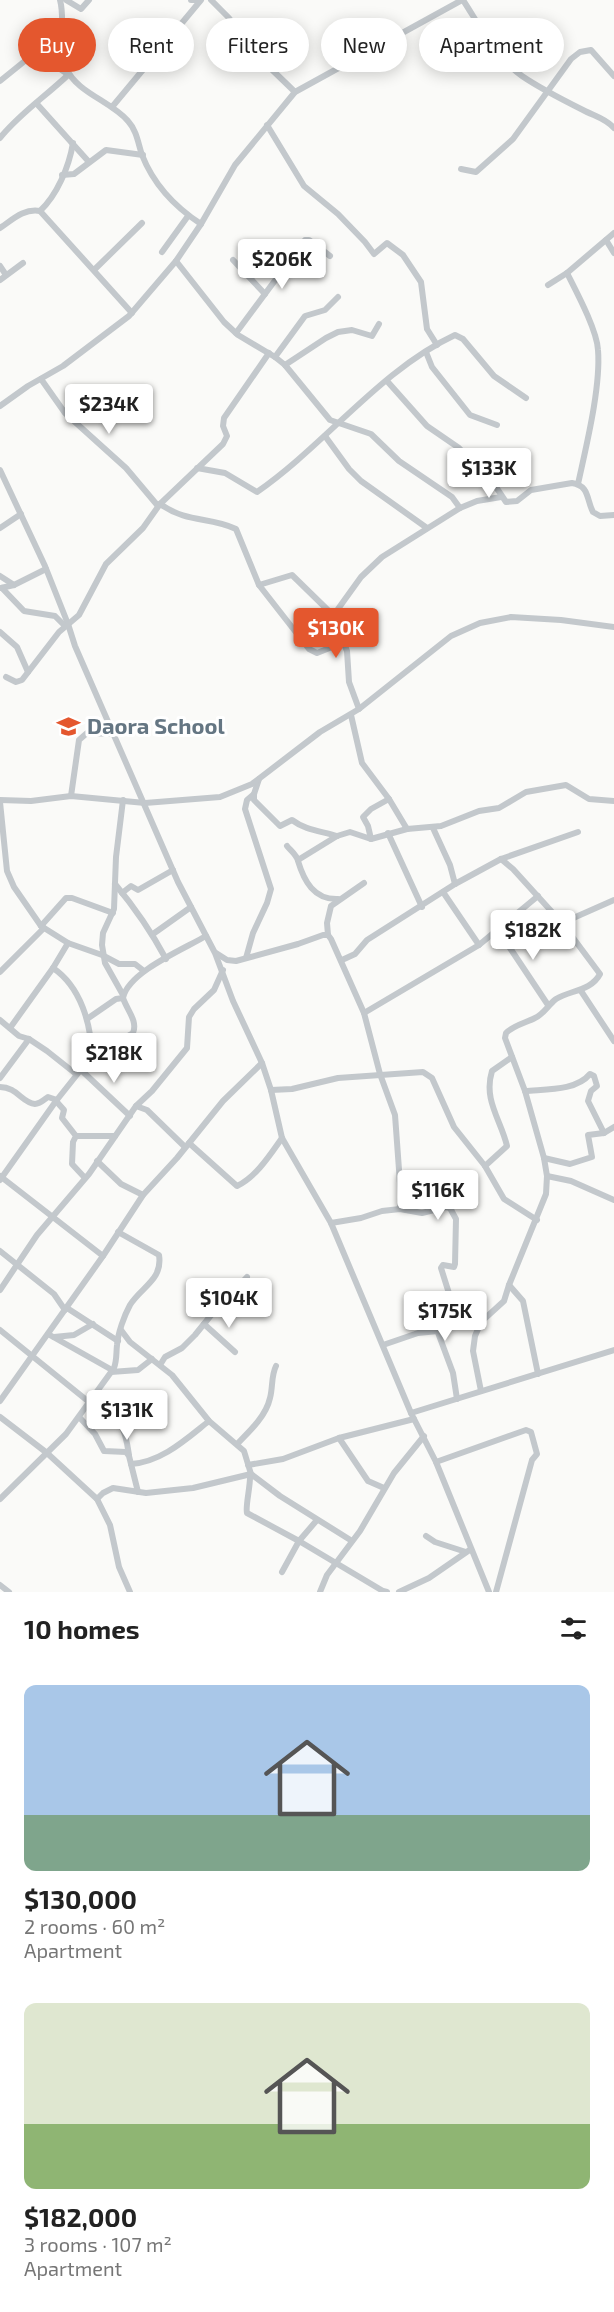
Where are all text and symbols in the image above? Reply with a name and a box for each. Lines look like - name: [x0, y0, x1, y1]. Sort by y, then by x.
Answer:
- chip: Buy: [18, 18, 96, 72]
- chip: Rent: [108, 18, 194, 72]
- chip: Filters: [206, 18, 309, 72]
- chip: New: [321, 18, 407, 72]
- chip: Apartment: [419, 18, 564, 72]
- pin: $206K: [240, 239, 324, 290]
- text: $206K: [252, 246, 312, 270]
- pin: $234K: [67, 384, 151, 435]
- text: $234K: [79, 391, 139, 415]
- pin: $133K: [447, 448, 531, 499]
- text: $133K: [461, 455, 517, 479]
- pin: $130K: [294, 608, 378, 659]
- text: $130K: [308, 615, 364, 639]
- place label: Daora School: [87, 712, 225, 738]
- school or university icon: Daora School: [56, 713, 82, 739]
- pin: $182K: [491, 910, 575, 961]
- text: $182K: [505, 917, 562, 941]
- pin: $218K: [72, 1033, 156, 1084]
- text: $218K: [86, 1040, 143, 1064]
- pin: $116K: [396, 1170, 480, 1221]
- text: $116K: [411, 1177, 465, 1201]
- pin: $104K: [187, 1278, 271, 1329]
- text: $104K: [200, 1285, 258, 1309]
- pin: $175K: [403, 1291, 487, 1342]
- text: $175K: [418, 1298, 472, 1322]
- pin: $131K: [85, 1390, 169, 1441]
- text: $131K: [101, 1397, 153, 1421]
- icon: filters: [557, 1612, 590, 1645]
- text: 10 homes: [24, 1613, 140, 1644]
- icon: home: [253, 1724, 361, 1832]
- text: $130,000: [24, 1883, 137, 1914]
- text: 2 rooms · 60 m²: [24, 1914, 165, 1938]
- text: Apartment: [24, 1938, 122, 1962]
- icon: home: [253, 2042, 361, 2150]
- text: $182,000: [24, 2201, 137, 2232]
- text: 3 rooms · 107 m²: [24, 2232, 172, 2256]
- text: Apartment: [24, 2256, 122, 2280]

